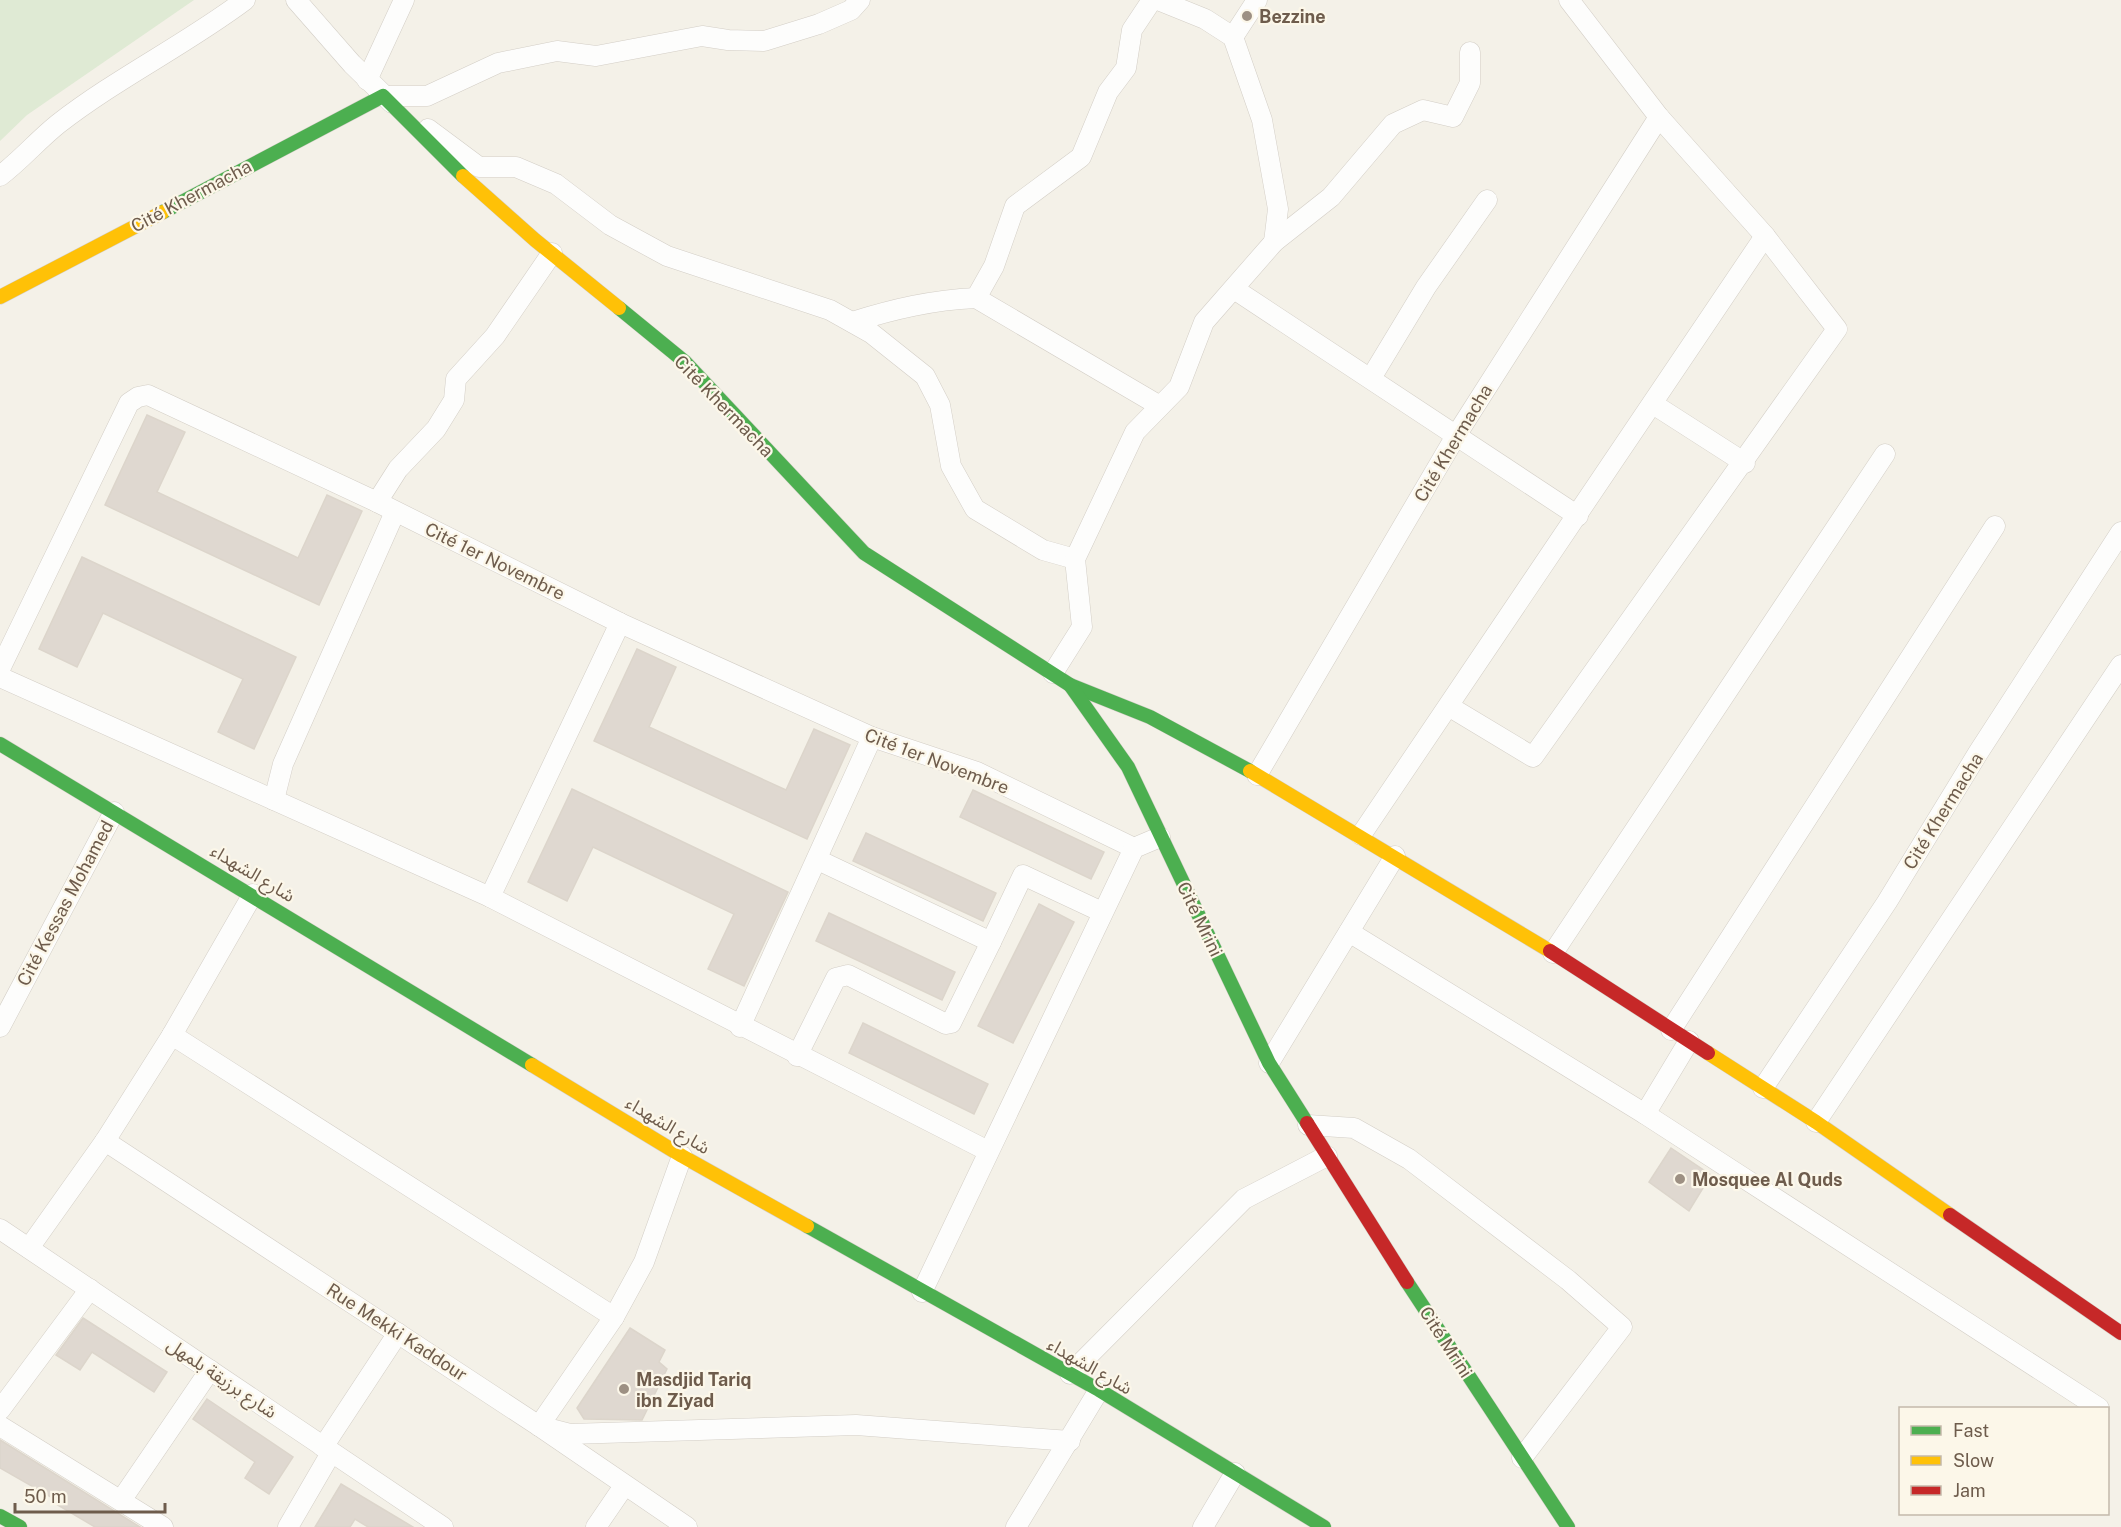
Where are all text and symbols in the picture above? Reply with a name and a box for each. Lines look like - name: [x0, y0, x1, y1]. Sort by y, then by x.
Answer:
- place label: Bezzine: [1259, 6, 1326, 27]
- marker: Bezzine: [1240, 9, 1254, 23]
- street label: Cité Khermacha: [127, 155, 255, 237]
- street label: Cité Khermacha: [670, 351, 778, 461]
- street label: Cité Khermacha: [1410, 380, 1496, 506]
- street label: Cité 1er Novembre: [422, 518, 568, 604]
- street label: Cité 1er Novembre: [862, 724, 1012, 798]
- street label: Cité Khermacha: [1899, 749, 1987, 873]
- street label: Cité Kessas Mohamed: [12, 817, 118, 989]
- street label: شارع الشهداء: [205, 840, 299, 910]
- street label: Cité Mrini: [1173, 878, 1227, 960]
- street label: شارع الشهداء: [620, 1092, 714, 1162]
- place label: Mosquee Al Quds: [1692, 1169, 1843, 1190]
- marker: Mosquee Al Quds: [1673, 1172, 1687, 1186]
- street label: Rue Mekki Kaddour: [323, 1279, 471, 1385]
- street label: Cité Mrini: [1415, 1303, 1477, 1381]
- street label: شارع الشهداء: [1042, 1333, 1136, 1402]
- street label: شارع برزيقة بلمهل: [161, 1334, 281, 1426]
- place label: Masdjid Tariq ibn Ziyad: [636, 1369, 751, 1411]
- marker: Masdjid Tariq ibn Ziyad: [617, 1382, 631, 1396]
- legend: [1899, 1407, 2109, 1515]
- text: Fast: [1953, 1420, 1989, 1441]
- text: Slow: [1953, 1450, 1994, 1471]
- scale bar: [15, 1476, 165, 1514]
- text: Jam: [1953, 1480, 1986, 1501]
- text: 50 m: [24, 1486, 67, 1507]

